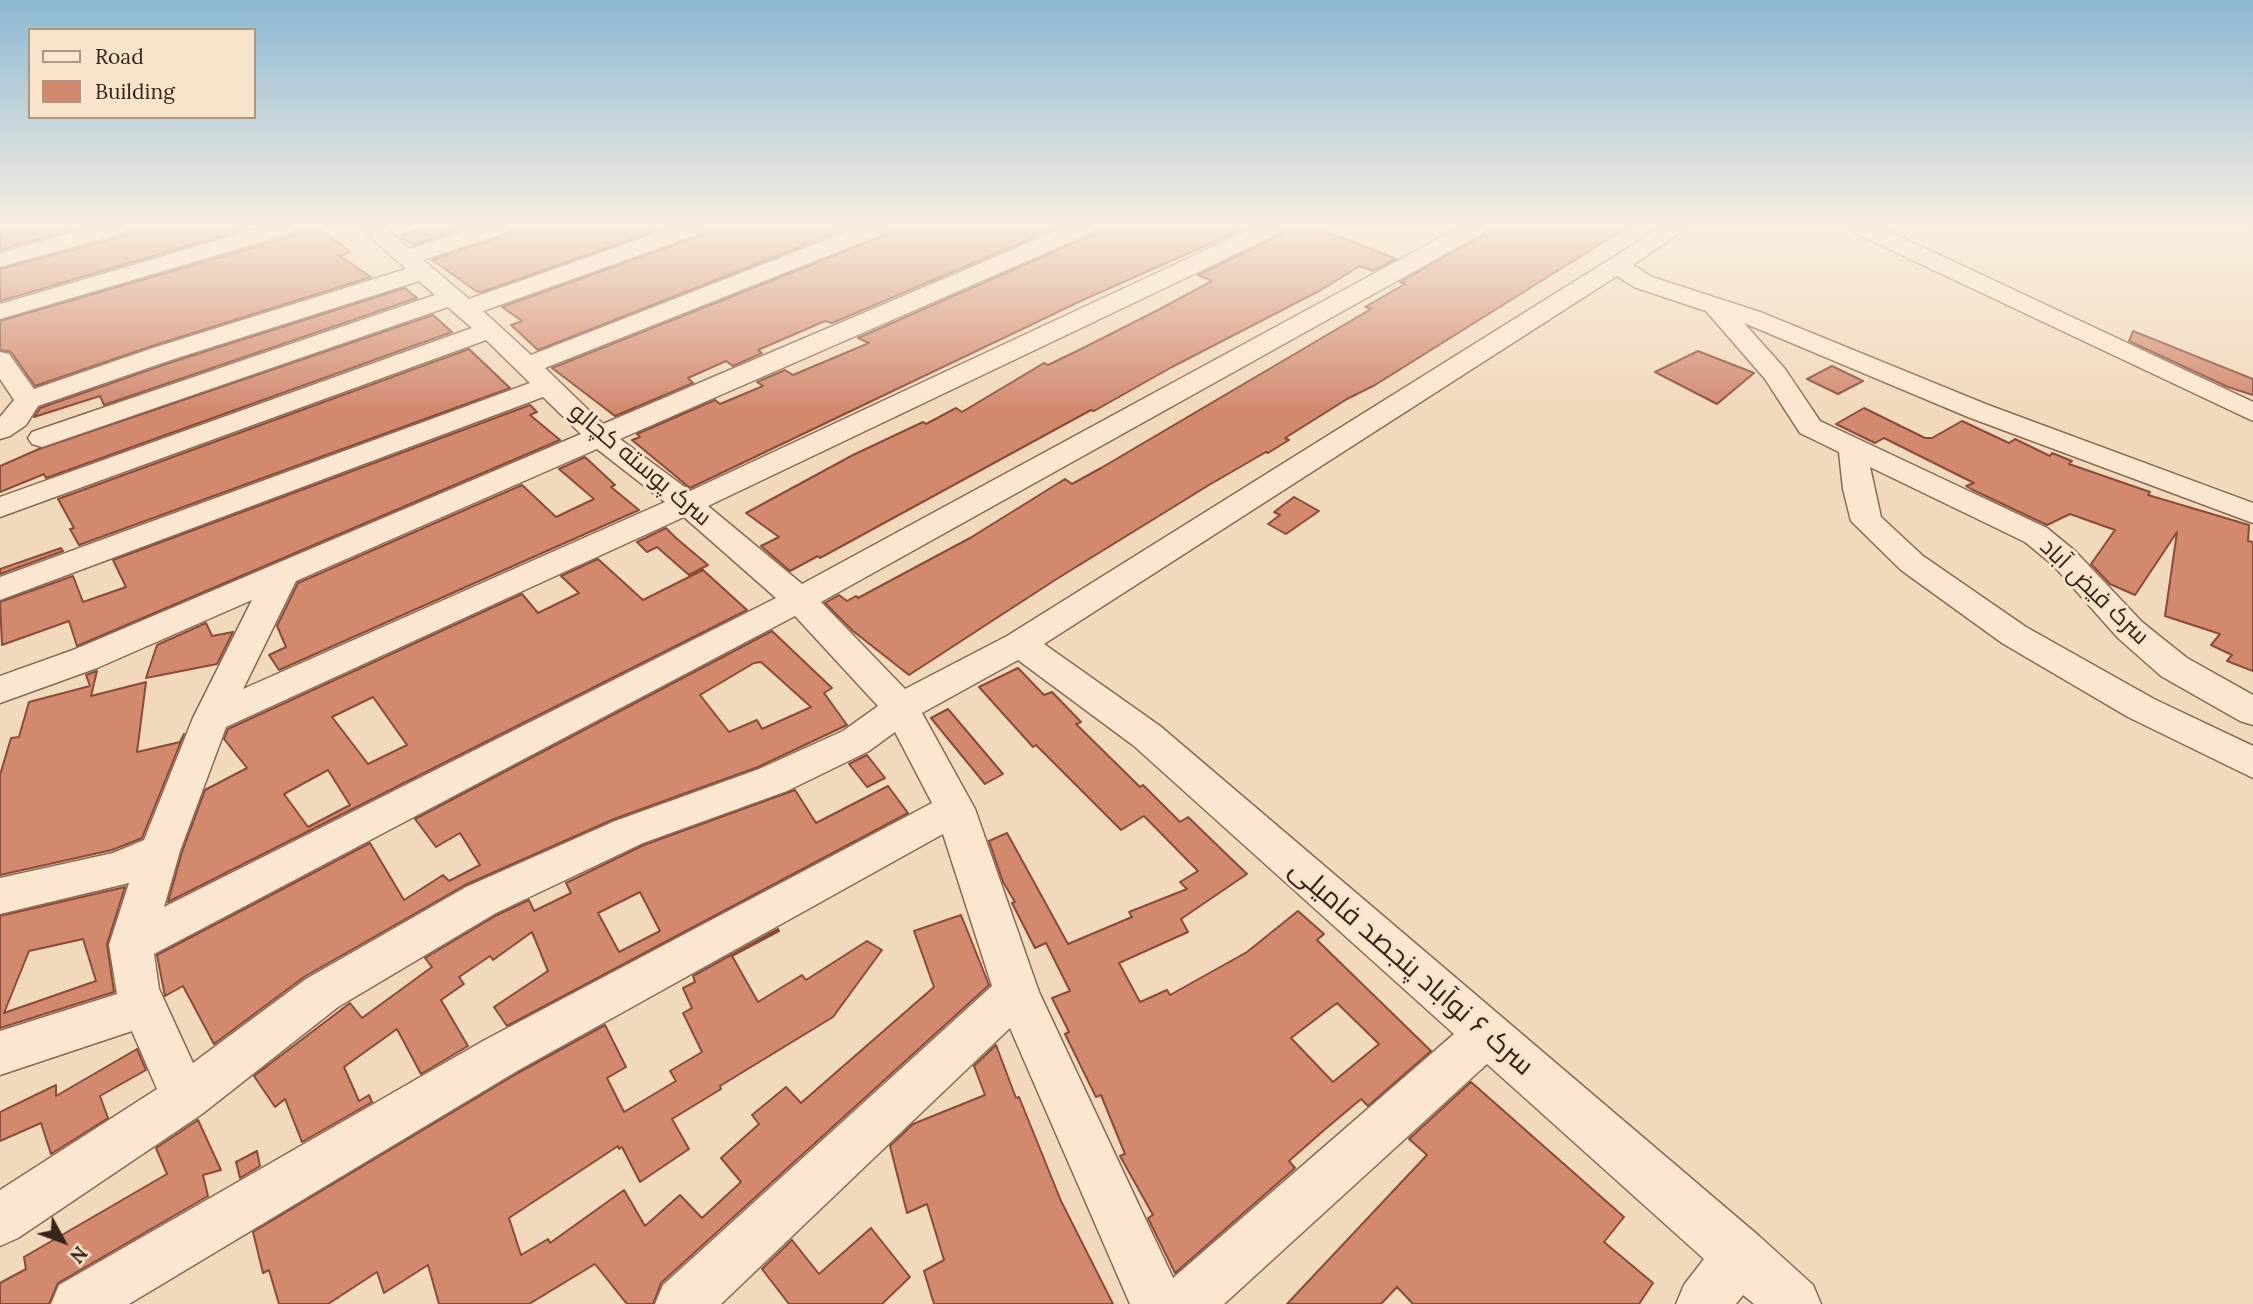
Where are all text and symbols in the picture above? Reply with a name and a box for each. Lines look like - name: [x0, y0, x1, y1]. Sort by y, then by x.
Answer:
- legend: [28, 28, 256, 119]
- text: Road: [95, 43, 144, 70]
- text: Building: [95, 78, 175, 105]
- street label: سرک پوسته کچالو: [563, 397, 717, 533]
- street label: سرک فيض آباد: [2033, 533, 2155, 651]
- street label: سرک ۶ نوآباد پنجصد فامیلی: [1282, 853, 1540, 1083]
- north arrow: [28, 1206, 98, 1276]
- text: N: [65, 1241, 93, 1268]

